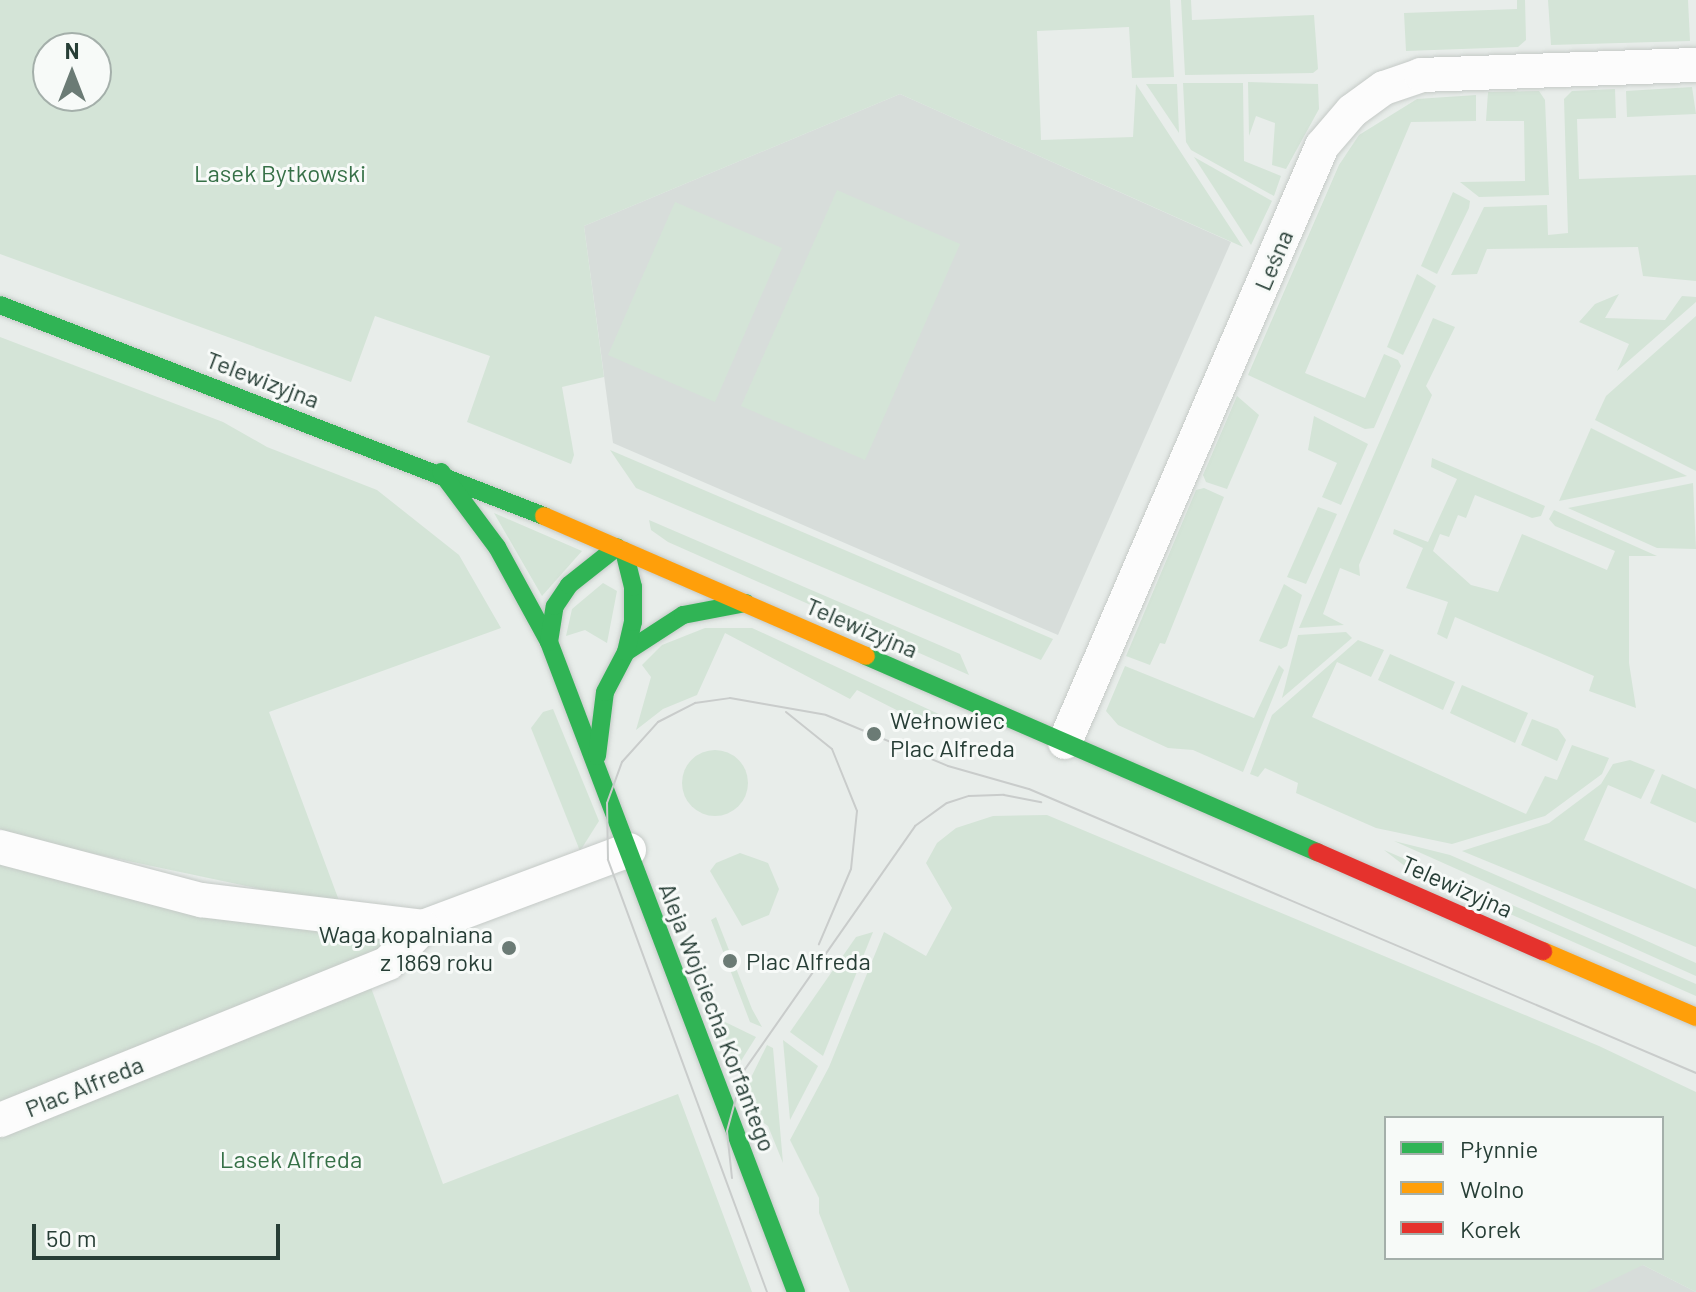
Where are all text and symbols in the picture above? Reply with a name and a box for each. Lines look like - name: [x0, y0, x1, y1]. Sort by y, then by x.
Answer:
- north arrow: [32, 32, 112, 112]
- text: N: [65, 37, 79, 63]
- park label: Lasek Bytkowski: [194, 159, 366, 187]
- street label: Leśna: [1247, 225, 1299, 295]
- street label: Telewizyjna: [202, 344, 324, 414]
- street label: Telewizyjna: [802, 590, 922, 664]
- place label: Wełnowiec Plac Alfreda: [890, 706, 1015, 762]
- marker: Wełnowiec Plac Alfreda: [865, 725, 883, 743]
- street label: Telewizyjna: [1397, 849, 1517, 923]
- street label: Aleja Wojciecha Korfantego: [653, 879, 783, 1155]
- place label: Waga kopalniana z 1869 roku: [319, 920, 493, 976]
- marker: Waga kopalniana z 1869 roku: [500, 939, 518, 957]
- place label: Plac Alfreda: [746, 947, 871, 975]
- marker: Plac Alfreda: [721, 952, 739, 970]
- street label: Plac Alfreda: [21, 1049, 147, 1123]
- legend: [1384, 1116, 1664, 1260]
- text: Płynnie: [1460, 1134, 1538, 1163]
- park label: Lasek Alfreda: [220, 1145, 362, 1173]
- text: Wolno: [1460, 1174, 1524, 1203]
- scale bar: [36, 1208, 284, 1258]
- text: Korek: [1460, 1214, 1521, 1243]
- text: 50 m: [46, 1223, 97, 1252]

